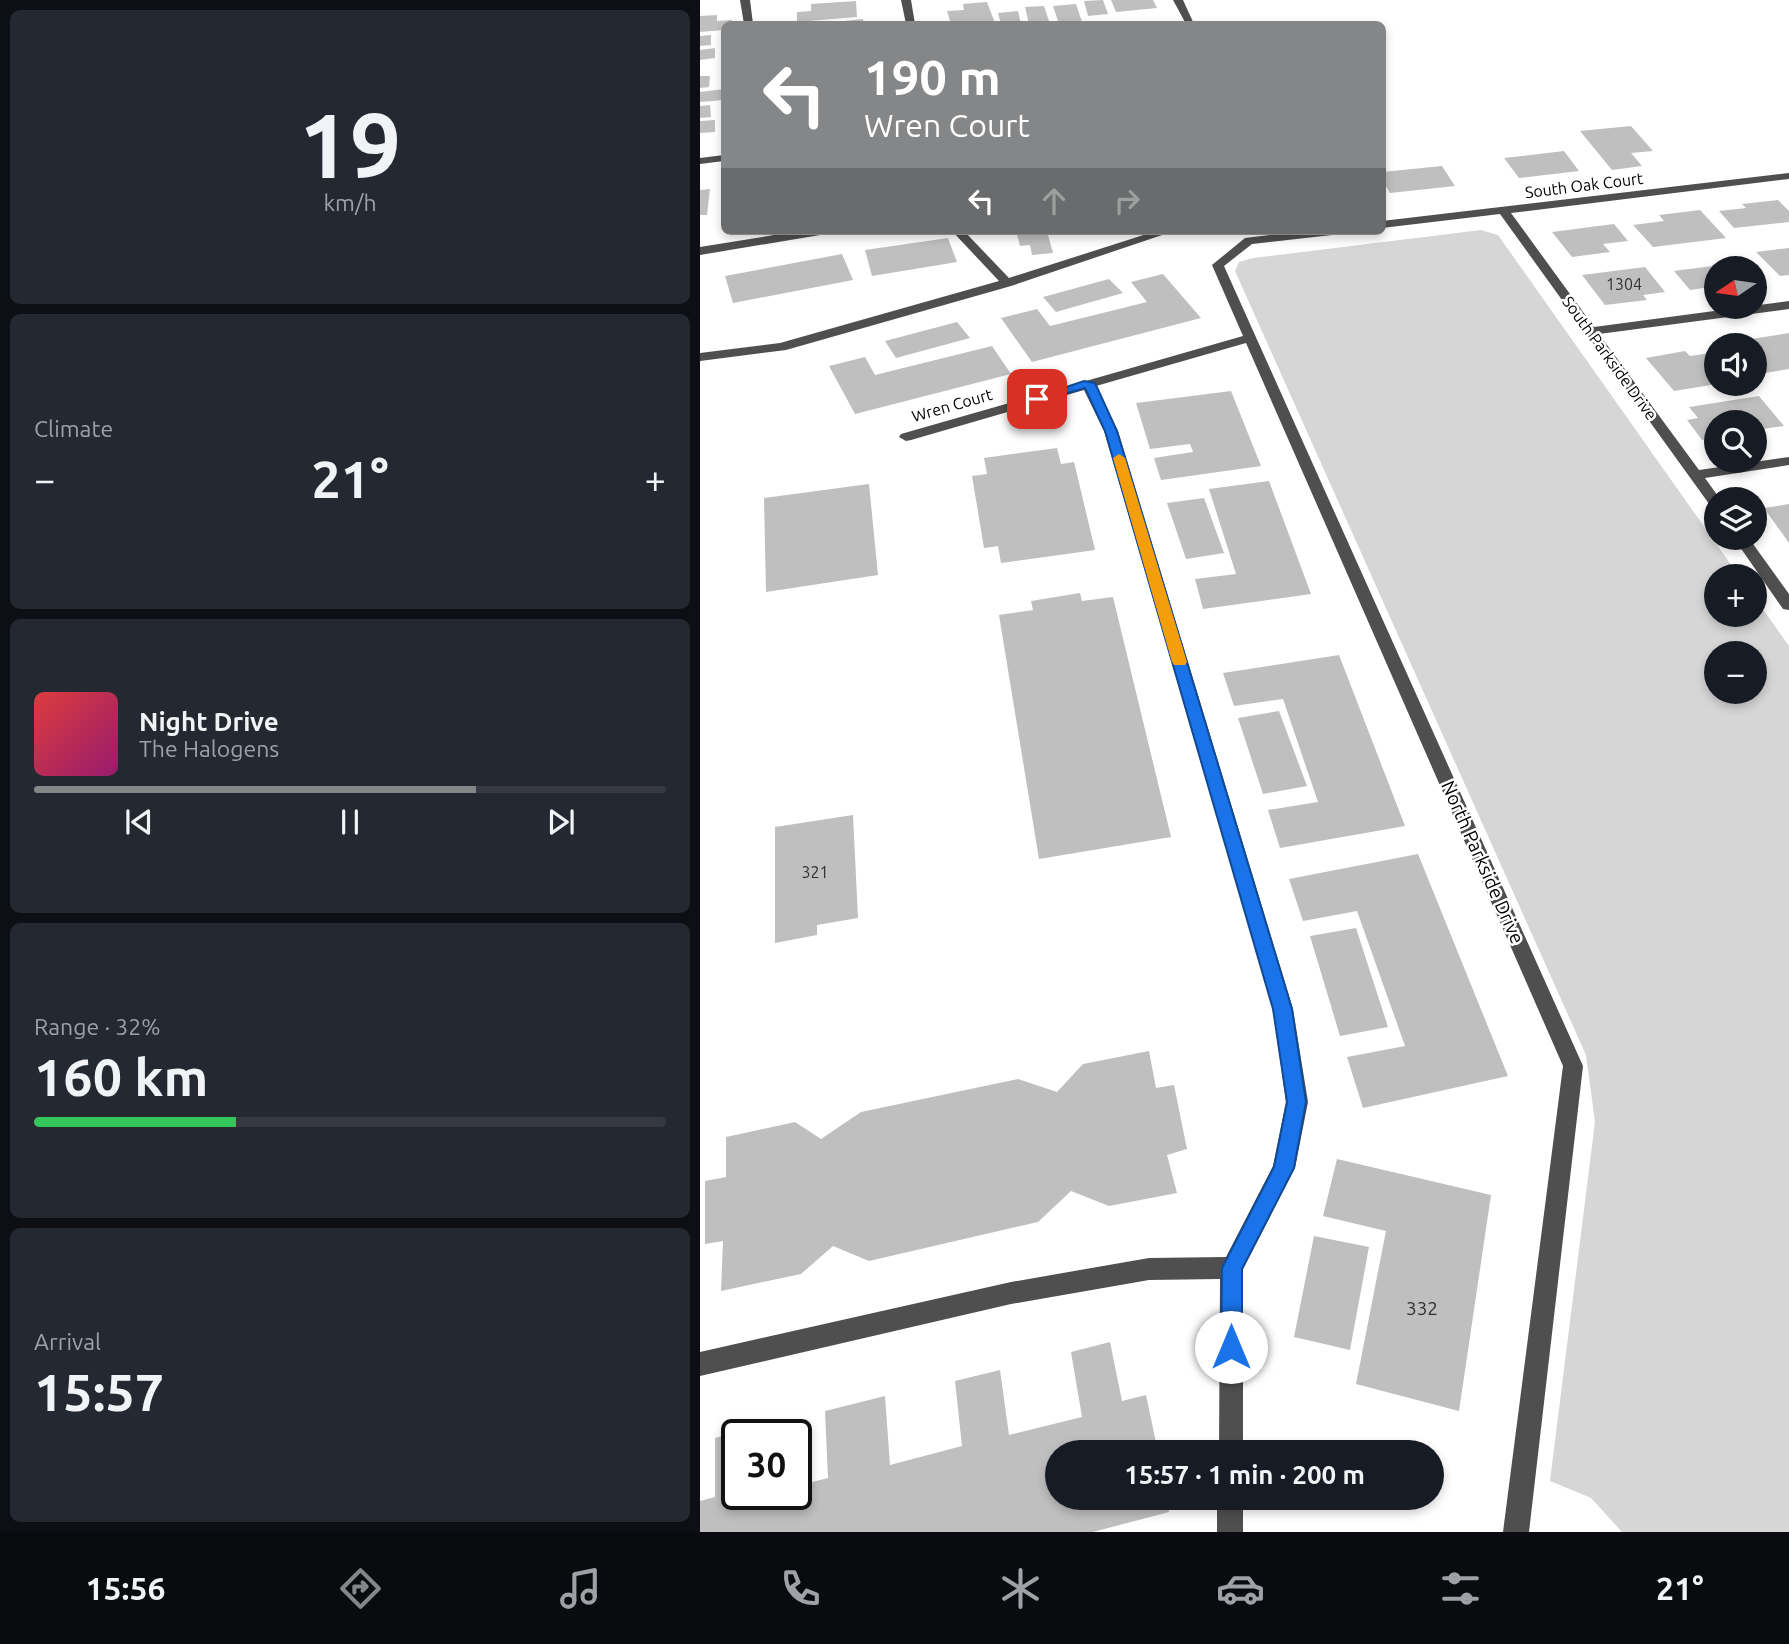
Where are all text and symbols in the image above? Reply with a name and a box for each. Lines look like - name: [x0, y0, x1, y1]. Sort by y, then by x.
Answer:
- icon: left: [749, 49, 840, 140]
- text: 190 m: [864, 49, 1001, 104]
- text: 19: [299, 93, 401, 195]
- text: Wren Court: [864, 107, 1030, 143]
- street label: South Oak Court: [1524, 169, 1645, 201]
- icon: left: [962, 182, 1000, 220]
- icon: ahead: [1035, 182, 1073, 220]
- icon: right: [1108, 182, 1146, 220]
- text: km/h: [323, 190, 377, 215]
- north arrow: [1704, 256, 1768, 318]
- map controls: [1704, 256, 1767, 704]
- house number: 1304: [1606, 275, 1642, 293]
- street label: South Parkside Drive: [1559, 293, 1661, 423]
- button: sound: [1704, 333, 1767, 396]
- pin: [1007, 369, 1067, 429]
- icon: arrive: [1018, 380, 1056, 418]
- street label: Wren Court: [910, 385, 995, 425]
- button: search: [1704, 410, 1767, 473]
- text: Climate: [34, 416, 113, 441]
- text: 21°: [311, 450, 389, 508]
- text: −: [34, 458, 55, 500]
- text: +: [645, 458, 666, 500]
- button: layers: [1704, 487, 1767, 550]
- button: +: [1704, 564, 1767, 627]
- button: −: [1704, 641, 1767, 704]
- text: Night Drive: [139, 707, 279, 736]
- text: The Halogens: [139, 736, 279, 761]
- street label: North Parkside Drive: [1437, 777, 1529, 947]
- icon: previous: [120, 803, 158, 841]
- icon: pause: [331, 803, 369, 841]
- icon: next: [542, 803, 580, 841]
- house number: 321: [801, 863, 829, 881]
- text: Range · 32%: [34, 1014, 161, 1039]
- text: 160 km: [34, 1048, 208, 1106]
- house number: 332: [1406, 1297, 1438, 1319]
- position arrow: [1194, 1310, 1268, 1384]
- text: Arrival: [34, 1329, 101, 1354]
- text: 15:57: [34, 1363, 164, 1421]
- speed limit sign: 30: [721, 1419, 812, 1510]
- text: 15:57 · 1 min · 200 m: [1124, 1460, 1365, 1489]
- icon: directions: [336, 1564, 385, 1613]
- icon: music: [556, 1564, 605, 1613]
- icon: phone: [776, 1564, 825, 1613]
- icon: climate: [996, 1564, 1045, 1613]
- icon: car: [1216, 1564, 1265, 1613]
- icon: filters: [1436, 1564, 1485, 1613]
- text: 15:56: [85, 1570, 166, 1606]
- text: 21°: [1656, 1570, 1704, 1606]

